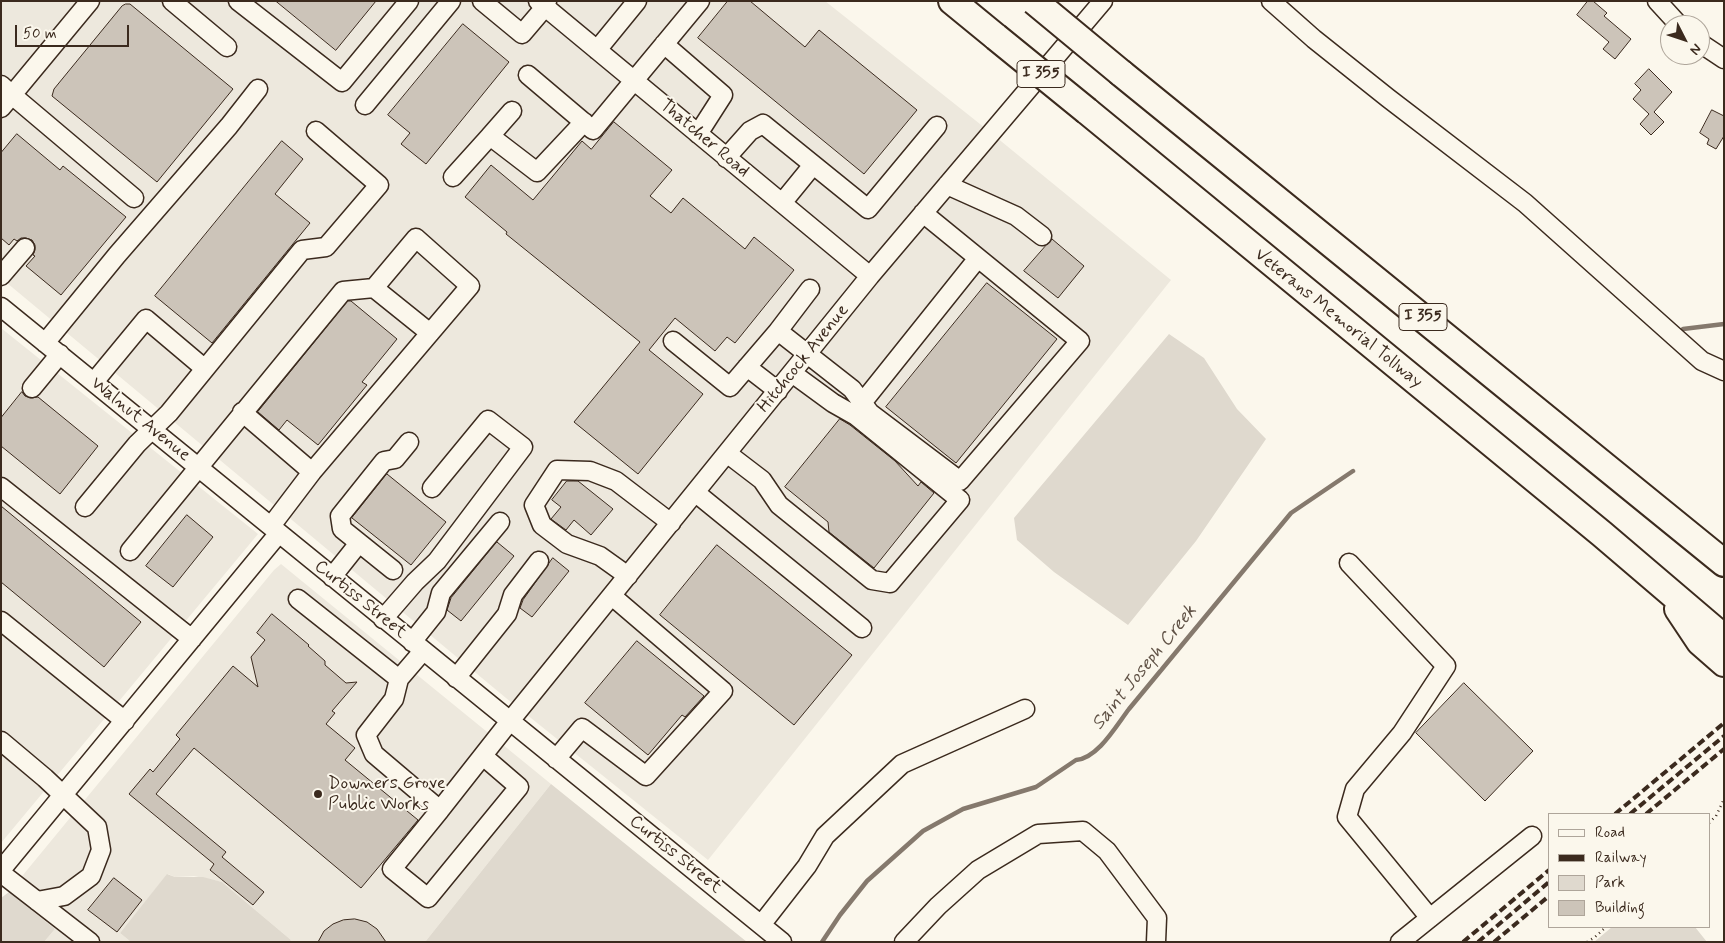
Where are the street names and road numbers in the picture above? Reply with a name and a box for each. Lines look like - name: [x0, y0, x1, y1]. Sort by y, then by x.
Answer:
- road number: I 355: [1017, 61, 1065, 88]
- street label: Thatcher Road: [655, 95, 753, 183]
- street label: Veterans Memorial Tollway: [1250, 244, 1426, 394]
- street label: Hitchcock Avenue: [754, 300, 854, 418]
- road number: I 355: [1399, 304, 1447, 330]
- street label: Walnut Avenue: [86, 373, 194, 467]
- street label: Curtiss Street: [309, 556, 411, 644]
- street label: Curtiss Street: [624, 811, 726, 899]

